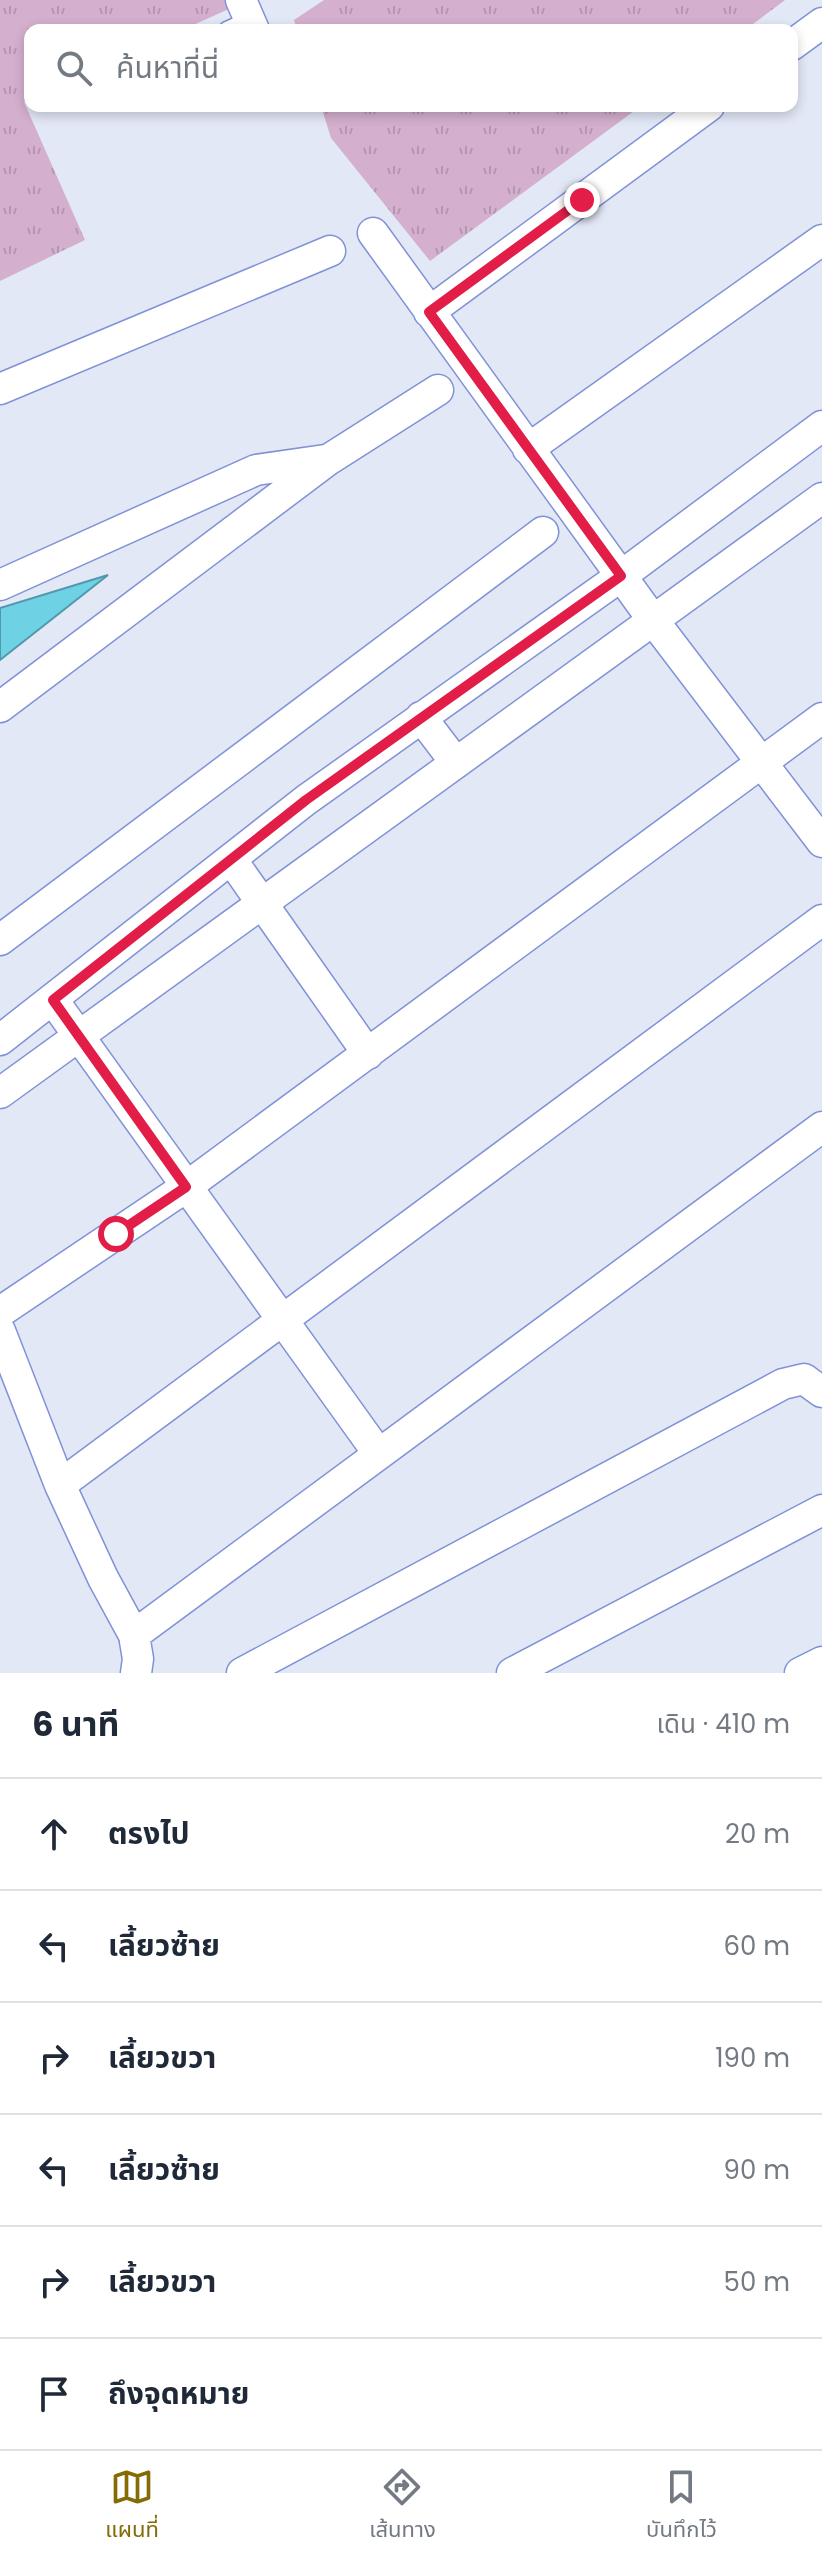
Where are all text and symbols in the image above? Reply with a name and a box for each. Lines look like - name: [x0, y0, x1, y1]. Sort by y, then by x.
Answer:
- search box: [24, 24, 798, 112]
- icon: search: [52, 46, 96, 90]
- text: ค้นหาที่นี่: [116, 46, 219, 89]
- route end: [564, 182, 600, 218]
- route start: [98, 1216, 134, 1252]
- text: 6 นาที: [32, 1700, 120, 1748]
- text: เดิน · 410 m: [657, 1706, 790, 1742]
- icon: ahead: [32, 1812, 76, 1856]
- text: ตรงไป: [108, 1812, 190, 1855]
- text: 20 m: [725, 1816, 790, 1852]
- icon: left: [32, 1924, 76, 1968]
- text: เลี้ยวซ้าย: [108, 1924, 220, 1967]
- text: 60 m: [723, 1928, 790, 1964]
- icon: right: [32, 2036, 76, 2080]
- text: เลี้ยวขวา: [108, 2036, 216, 2079]
- text: 190 m: [715, 2040, 790, 2076]
- icon: left: [32, 2148, 76, 2192]
- text: เลี้ยวซ้าย: [108, 2148, 220, 2191]
- text: 90 m: [724, 2152, 790, 2188]
- icon: right: [32, 2260, 76, 2304]
- text: เลี้ยวขวา: [108, 2260, 216, 2303]
- text: 50 m: [724, 2264, 790, 2300]
- icon: arrive: [32, 2372, 76, 2416]
- text: ถึงจุดหมาย: [108, 2372, 249, 2415]
- tab: แผนที่: [105, 2465, 159, 2547]
- tab: เส้นทาง: [369, 2465, 436, 2547]
- tab: บันทึกไว้: [646, 2465, 717, 2547]

